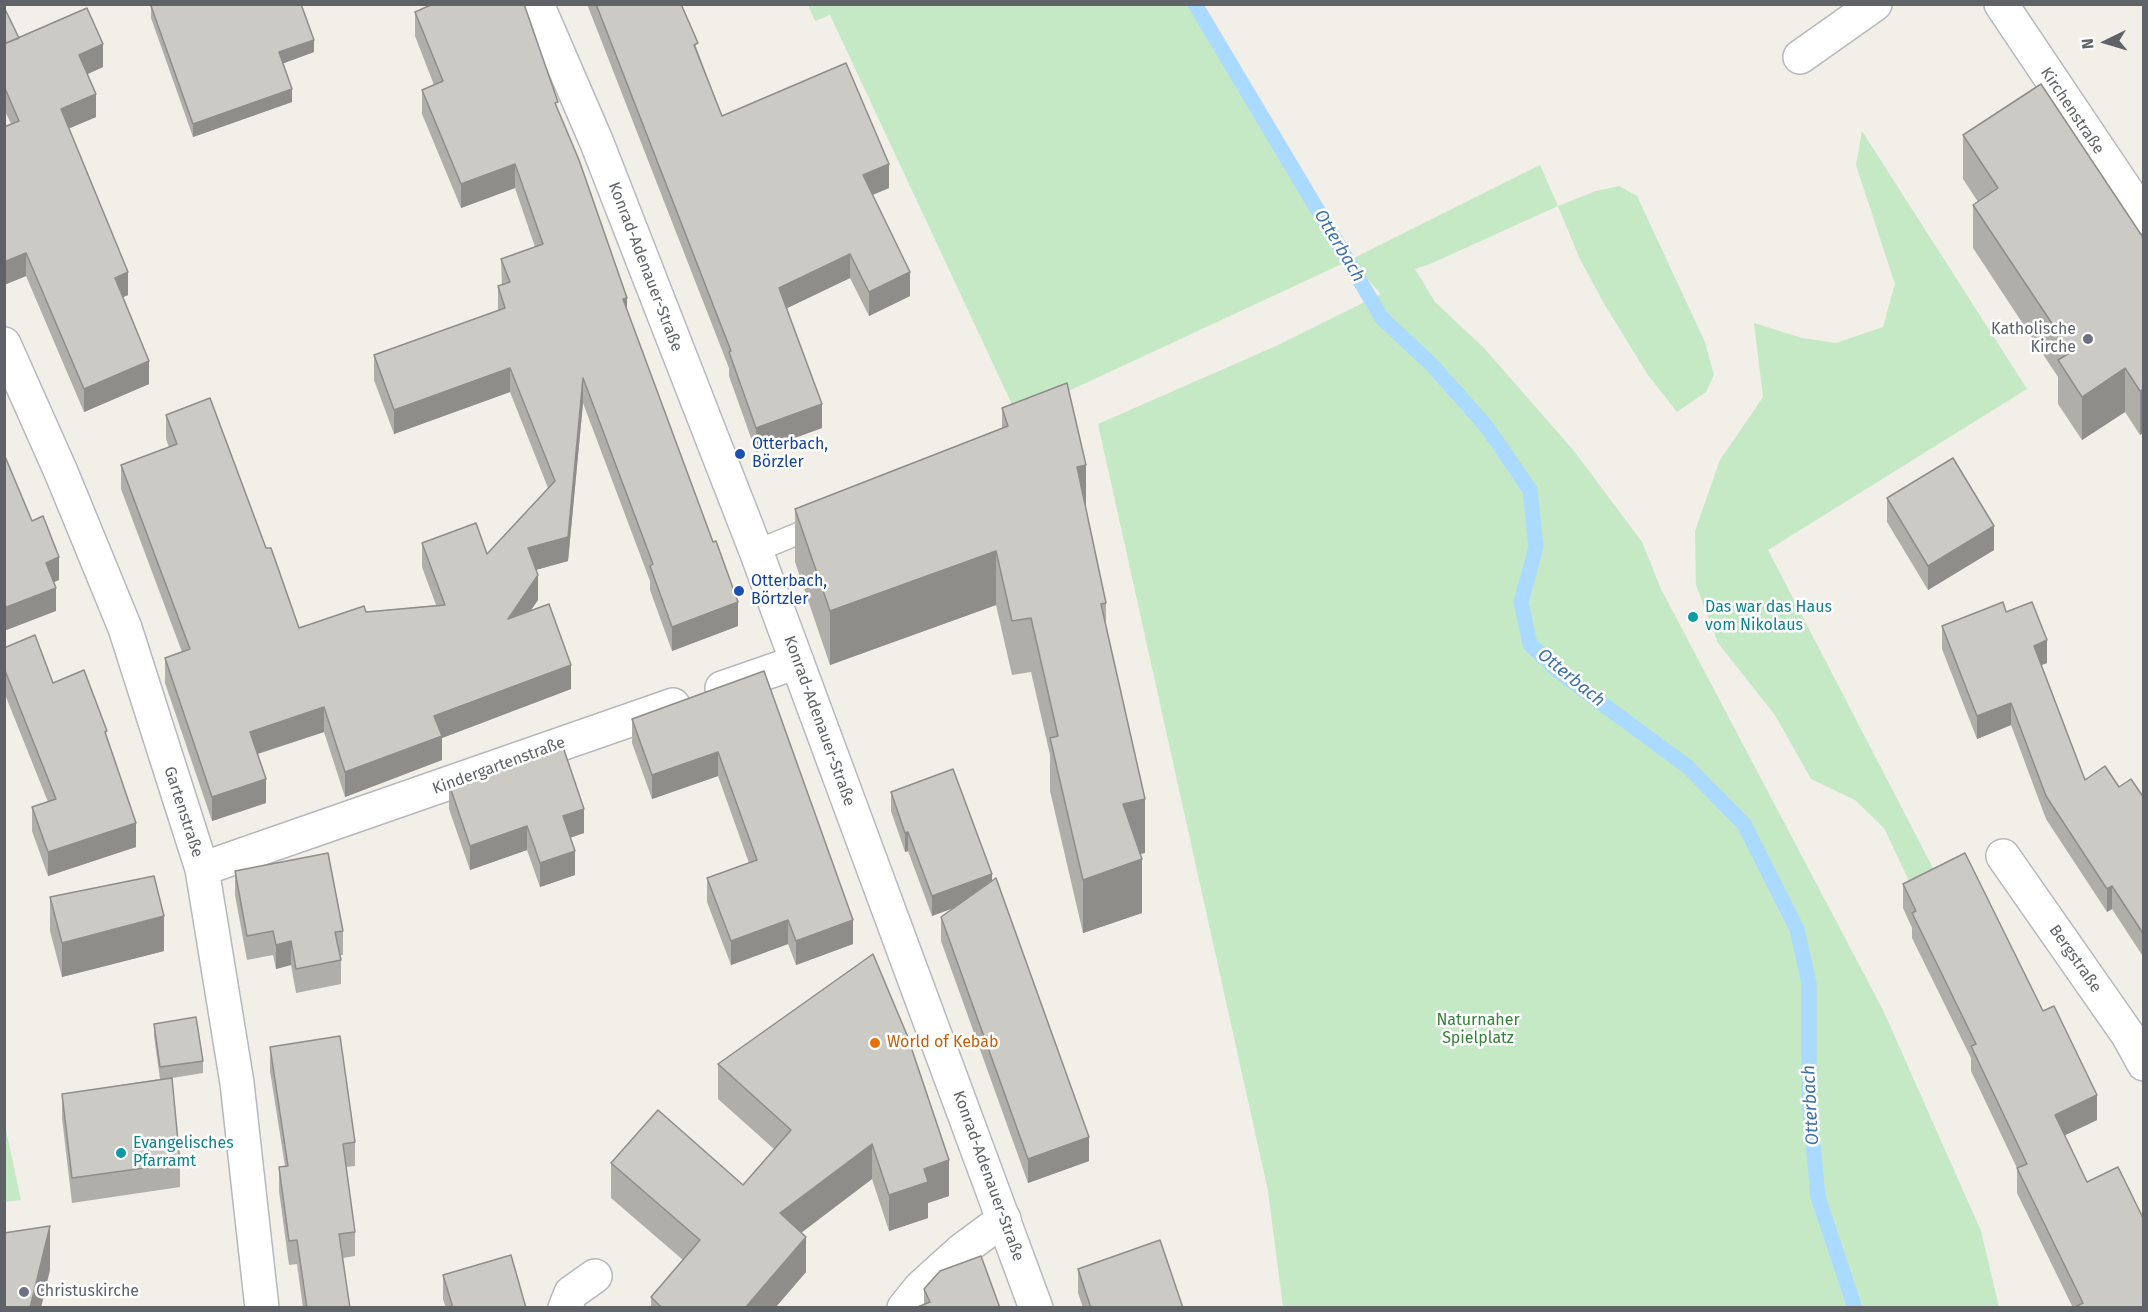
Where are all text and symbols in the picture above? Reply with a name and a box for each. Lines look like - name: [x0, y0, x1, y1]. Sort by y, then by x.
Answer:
- north arrow: [2076, 12, 2136, 72]
- text: N: [2078, 38, 2097, 50]
- street label: Kirchenstraße: [2036, 64, 2108, 158]
- street label: Konrad-Adenauer-Straße: [604, 179, 686, 355]
- water label: Otterbach: [1309, 206, 1369, 286]
- place label: Katholische Kirche: [1991, 320, 2076, 358]
- marker: Katholische Kirche: [2081, 332, 2095, 346]
- place label: Otterbach, Börzler: [752, 435, 828, 473]
- marker: Otterbach, Börzler: [733, 447, 747, 461]
- place label: Otterbach, Börtzler: [751, 572, 827, 610]
- marker: Otterbach, Börtzler: [732, 584, 746, 598]
- place label: Das war das Haus vom Nikolaus: [1705, 598, 1832, 636]
- marker: Das war das Haus vom Nikolaus: [1686, 610, 1700, 624]
- street label: Konrad-Adenauer-Straße: [779, 633, 859, 809]
- water label: Otterbach: [1533, 644, 1609, 712]
- street label: Kindergartenstraße: [430, 733, 568, 799]
- street label: Gartenstraße: [159, 764, 207, 860]
- street label: Bergstraße: [2045, 921, 2105, 997]
- park label: Naturnaher Spielplatz: [1436, 1011, 1520, 1049]
- place label: World of Kebab: [887, 1033, 998, 1053]
- marker: World of Kebab: [868, 1036, 882, 1050]
- water label: Otterbach: [1798, 1064, 1824, 1146]
- street label: Konrad-Adenauer-Straße: [948, 1088, 1028, 1264]
- place label: Evangelisches Pfarramt: [133, 1134, 234, 1172]
- marker: Evangelisches Pfarramt: [114, 1146, 128, 1160]
- place label: Christuskirche: [36, 1282, 139, 1302]
- marker: Christuskirche: [17, 1285, 31, 1299]

